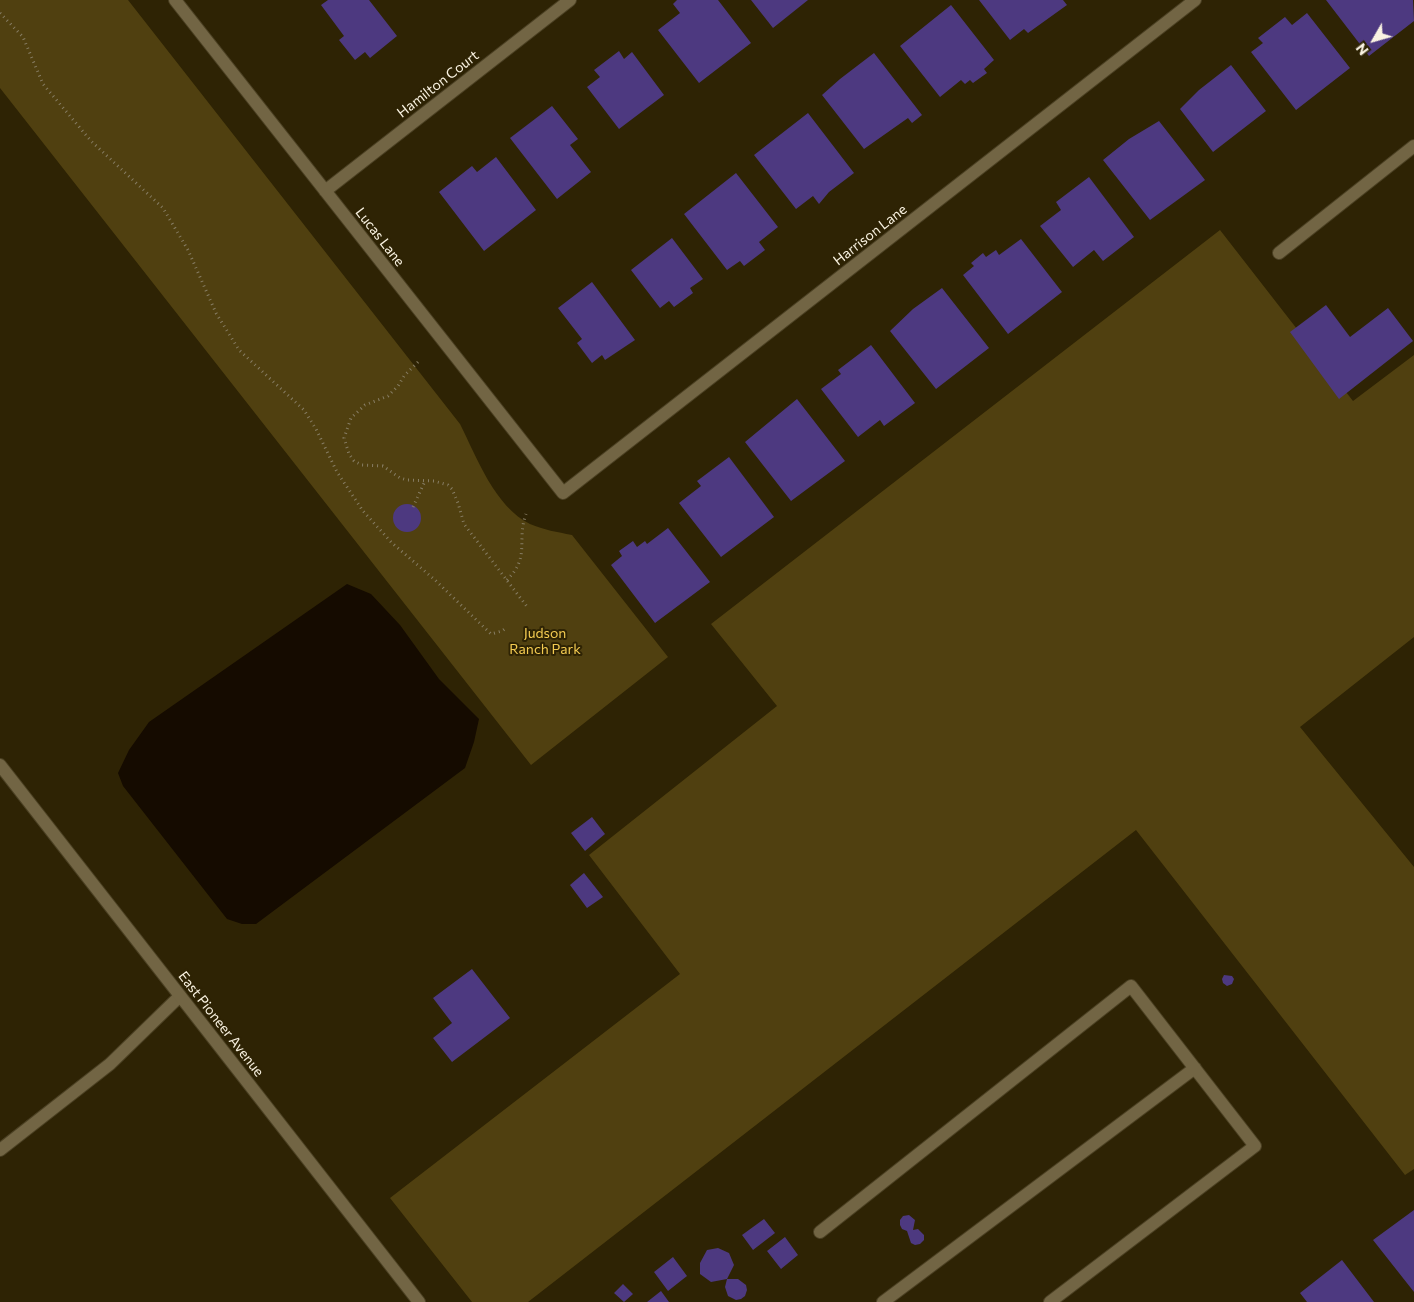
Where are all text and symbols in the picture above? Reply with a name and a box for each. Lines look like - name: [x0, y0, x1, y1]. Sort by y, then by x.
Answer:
- north arrow: [1349, 15, 1399, 65]
- text: N: [1352, 40, 1372, 59]
- street label: Hamilton Court: [394, 47, 482, 121]
- street label: Harrison Lane: [830, 201, 910, 269]
- street label: Lucas Lane: [352, 204, 408, 270]
- park label: Judson Ranch Park: [509, 625, 581, 658]
- street label: East Pioneer Avenue: [175, 968, 267, 1080]

